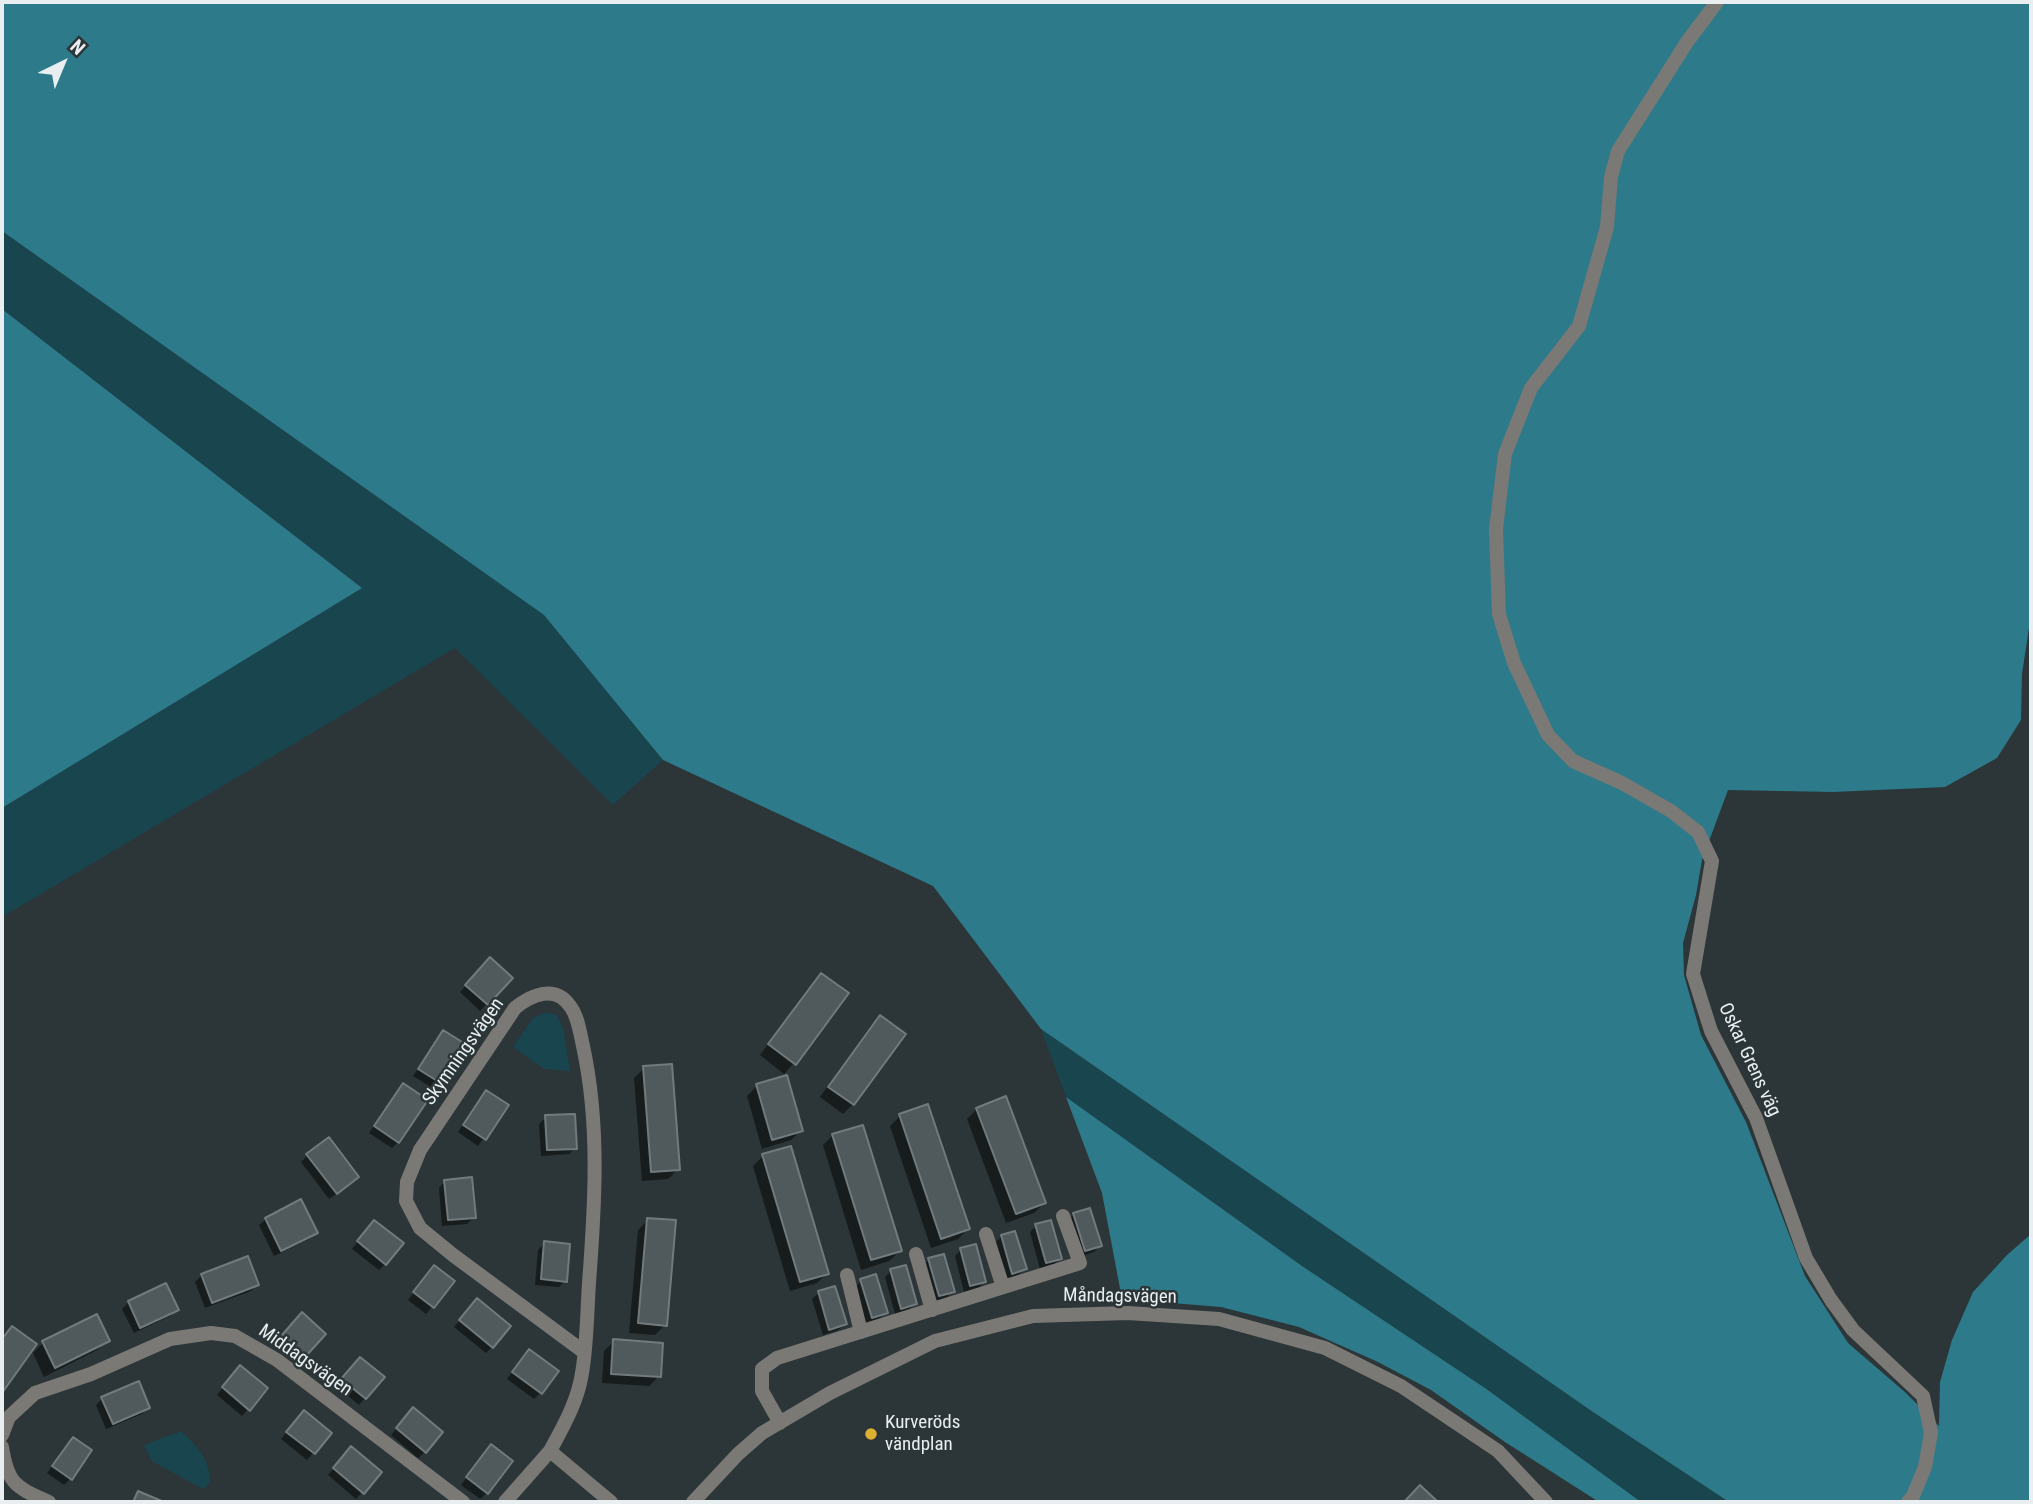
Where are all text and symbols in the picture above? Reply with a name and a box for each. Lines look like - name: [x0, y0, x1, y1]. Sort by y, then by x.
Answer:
- north arrow: [28, 28, 98, 98]
- text: N: [66, 35, 90, 60]
- street label: Skymningsvägen: [419, 994, 509, 1110]
- street label: Oskar Grens väg: [1713, 1000, 1785, 1120]
- street label: Måndagsvägen: [1063, 1285, 1177, 1309]
- street label: Middagsvägen: [254, 1320, 356, 1402]
- place label: Kurveröds vändplan: [885, 1412, 960, 1456]
- marker: Kurveröds vändplan: [863, 1426, 879, 1442]

